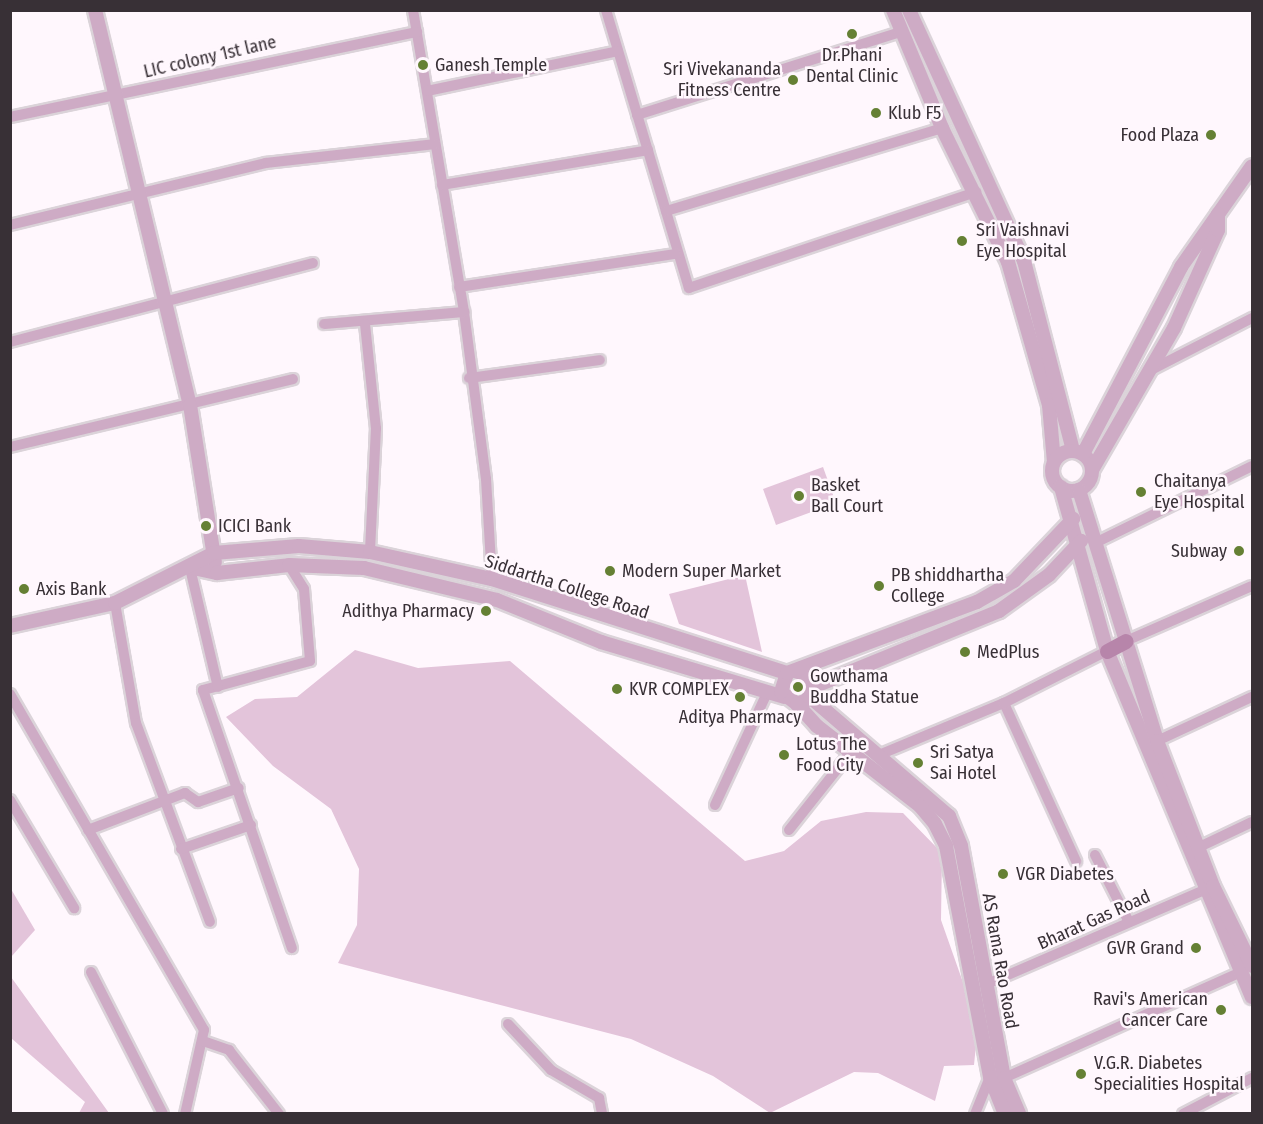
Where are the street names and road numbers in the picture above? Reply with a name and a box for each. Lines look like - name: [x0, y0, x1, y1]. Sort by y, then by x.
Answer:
- street label: LIC colony 1st lane: [142, 31, 278, 83]
- street label: Siddartha College Road: [482, 550, 652, 624]
- street label: Bharat Gas Road: [1034, 886, 1154, 954]
- street label: AS Rama Rao Road: [977, 891, 1023, 1031]

